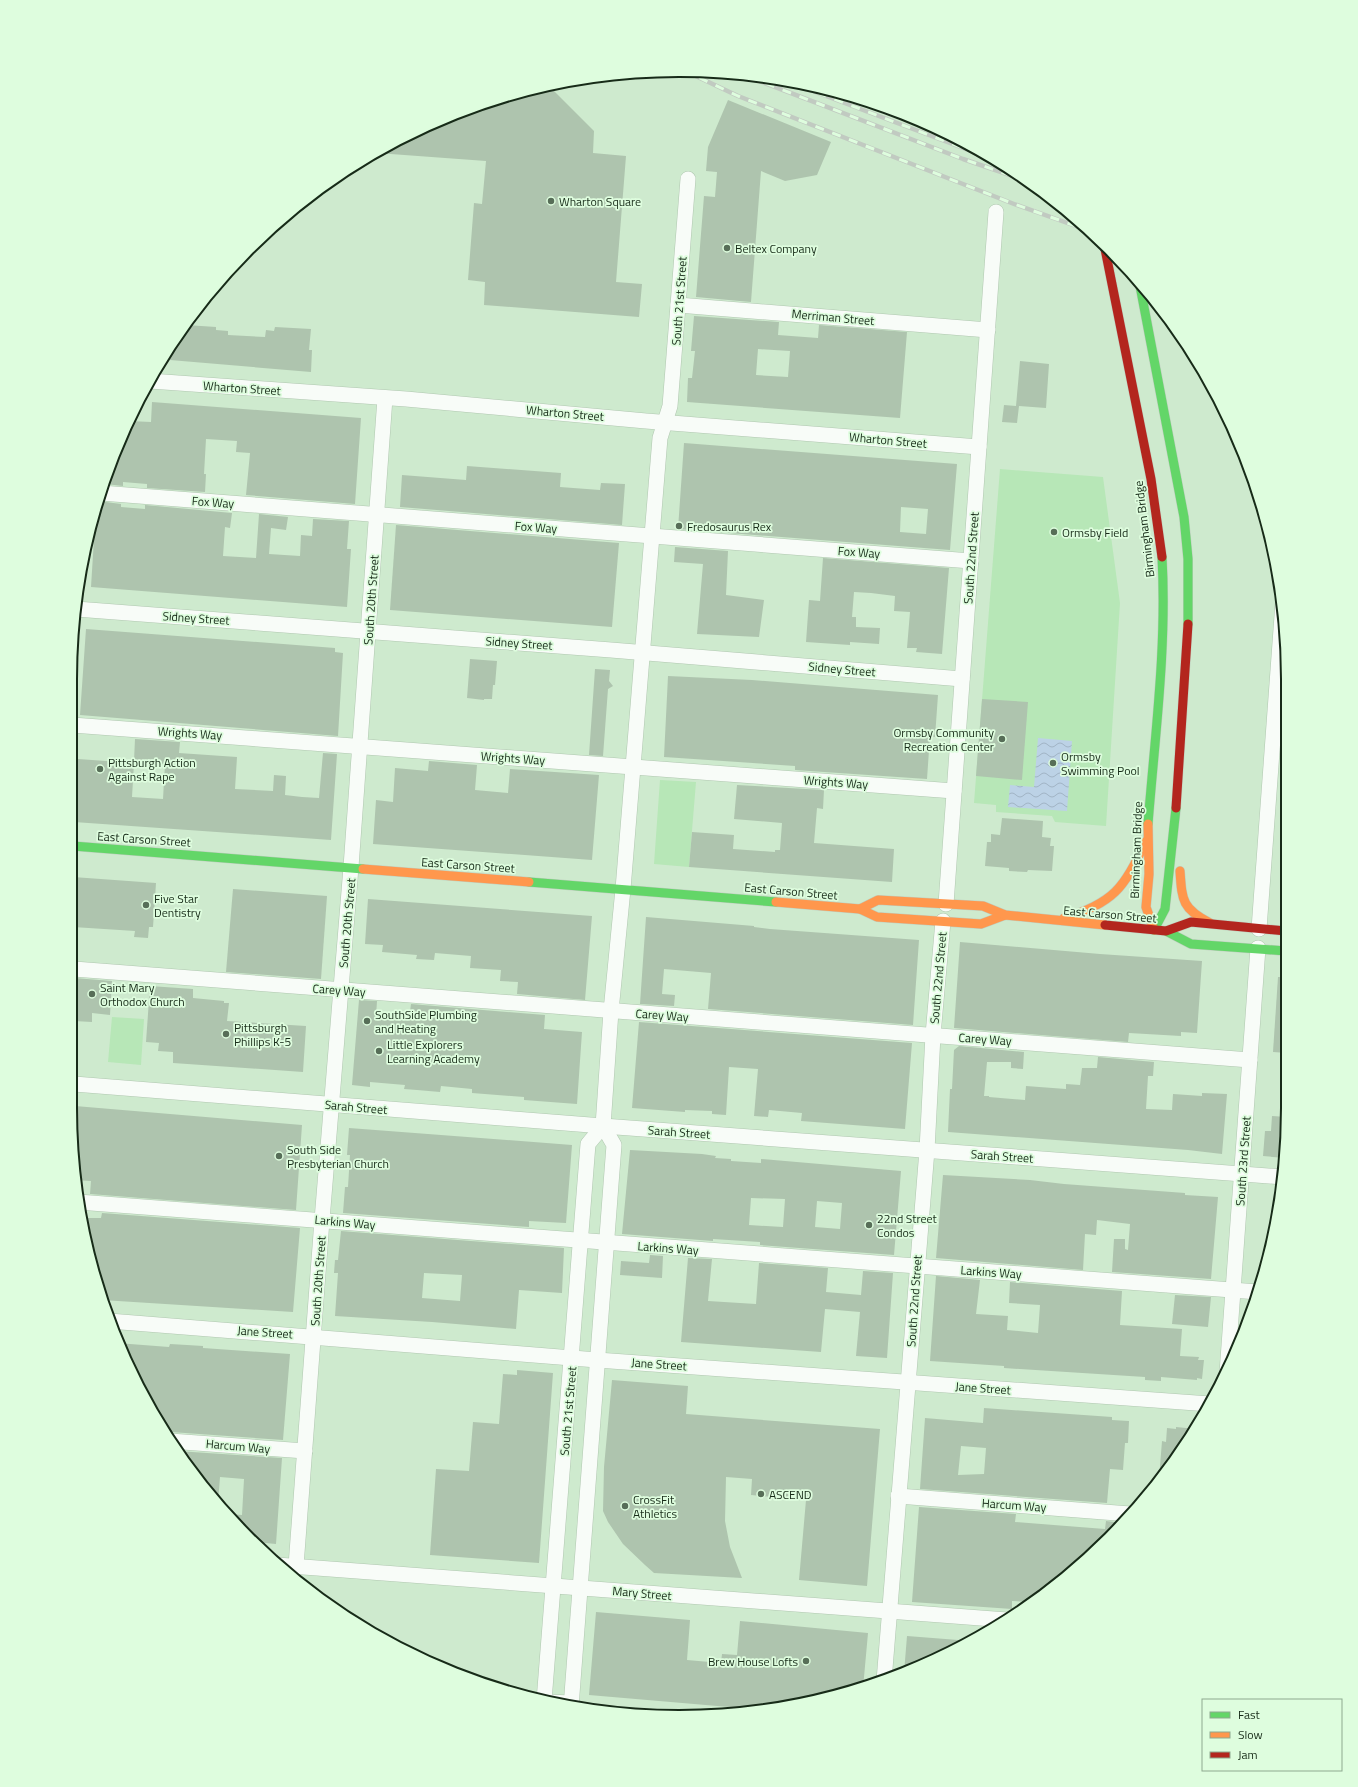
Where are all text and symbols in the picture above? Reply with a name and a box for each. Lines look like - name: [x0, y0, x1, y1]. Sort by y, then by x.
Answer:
- place label: Wharton Square: [559, 192, 641, 211]
- marker: Wharton Square: [546, 196, 556, 206]
- place label: Beltex Company: [735, 239, 817, 258]
- marker: Beltex Company: [722, 243, 732, 253]
- street label: South 21st Street: [666, 255, 692, 346]
- street label: Merriman Street: [791, 304, 876, 330]
- street label: Wharton Street: [203, 376, 282, 400]
- street label: Wharton Street: [525, 400, 605, 426]
- street label: Wharton Street: [848, 427, 928, 453]
- street label: Birmingham Bridge: [1129, 480, 1159, 578]
- street label: Fox Way: [191, 491, 235, 513]
- street label: South 22nd Street: [958, 511, 984, 605]
- street label: Fox Way: [514, 516, 558, 538]
- place label: Fredosaurus Rex: [687, 517, 772, 536]
- marker: Fredosaurus Rex: [674, 521, 684, 531]
- place label: Ormsby Field: [1062, 523, 1128, 542]
- marker: Ormsby Field: [1049, 527, 1059, 537]
- street label: Fox Way: [837, 541, 881, 563]
- street label: South 20th Street: [358, 554, 384, 646]
- street label: Sidney Street: [162, 606, 231, 630]
- street label: Sidney Street: [485, 631, 554, 655]
- street label: Sidney Street: [808, 657, 877, 681]
- street label: Wrights Way: [157, 721, 223, 745]
- place label: Ormsby Community Recreation Center: [893, 723, 994, 756]
- marker: Ormsby Community Recreation Center: [997, 734, 1007, 744]
- street label: Wrights Way: [480, 746, 546, 770]
- place label: Ormsby Swimming Pool: [1061, 747, 1140, 780]
- place label: Pittsburgh Action Against Rape: [108, 753, 196, 786]
- marker: Ormsby Swimming Pool: [1048, 758, 1058, 768]
- marker: Pittsburgh Action Against Rape: [95, 764, 105, 774]
- street label: Wrights Way: [803, 770, 869, 794]
- street label: Birmingham Bridge: [1125, 801, 1147, 899]
- street label: East Carson Street: [97, 826, 192, 852]
- street label: East Carson Street: [421, 852, 516, 878]
- street label: South 20th Street: [334, 876, 360, 969]
- street label: East Carson Street: [743, 877, 839, 905]
- place label: Five Star Dentistry: [154, 889, 201, 922]
- marker: Five Star Dentistry: [141, 900, 151, 910]
- street label: East Carson Street: [1062, 900, 1158, 928]
- street label: South 22nd Street: [925, 930, 952, 1025]
- place label: Saint Mary Orthodox Church: [100, 978, 185, 1011]
- street label: Carey Way: [312, 979, 366, 1001]
- marker: Saint Mary Orthodox Church: [87, 989, 97, 999]
- street label: Carey Way: [635, 1004, 689, 1026]
- place label: SouthSide Plumbing and Heating: [375, 1005, 477, 1038]
- marker: SouthSide Plumbing and Heating: [362, 1016, 372, 1026]
- place label: Pittsburgh Phillips K-5: [234, 1018, 292, 1051]
- street label: Carey Way: [958, 1028, 1012, 1050]
- marker: Pittsburgh Phillips K-5: [221, 1029, 231, 1039]
- place label: Little Explorers Learning Academy: [387, 1035, 480, 1068]
- marker: Little Explorers Learning Academy: [374, 1046, 384, 1056]
- street label: Sarah Street: [324, 1095, 389, 1119]
- street label: South 23rd Street: [1230, 1115, 1256, 1206]
- street label: Sarah Street: [647, 1120, 712, 1144]
- place label: South Side Presbyterian Church: [287, 1140, 389, 1173]
- street label: Sarah Street: [970, 1144, 1035, 1168]
- marker: South Side Presbyterian Church: [274, 1151, 284, 1161]
- place label: 22nd Street Condos: [877, 1209, 938, 1242]
- street label: Larkins Way: [314, 1210, 376, 1234]
- marker: 22nd Street Condos: [864, 1220, 874, 1230]
- street label: South 20th Street: [305, 1235, 331, 1327]
- street label: Larkins Way: [637, 1236, 699, 1260]
- street label: South 22nd Street: [901, 1254, 927, 1348]
- street label: Larkins Way: [960, 1260, 1022, 1284]
- street label: Jane Street: [237, 1321, 294, 1343]
- street label: Jane Street: [631, 1353, 688, 1375]
- street label: South 21st Street: [555, 1365, 581, 1456]
- street label: Jane Street: [955, 1377, 1012, 1399]
- street label: Harcum Way: [205, 1434, 271, 1458]
- place label: ASCEND: [769, 1485, 812, 1504]
- marker: ASCEND: [756, 1489, 766, 1499]
- place label: CrossFit Athletics: [633, 1490, 677, 1523]
- street label: Harcum Way: [981, 1493, 1047, 1517]
- marker: CrossFit Athletics: [620, 1501, 630, 1511]
- street label: Mary Street: [611, 1581, 673, 1605]
- place label: Brew House Lofts: [708, 1652, 798, 1671]
- marker: Brew House Lofts: [801, 1656, 811, 1666]
- legend: [1202, 1699, 1342, 1771]
- text: Fast: [1238, 1705, 1261, 1724]
- text: Slow: [1238, 1725, 1263, 1744]
- text: Jam: [1238, 1745, 1258, 1764]

